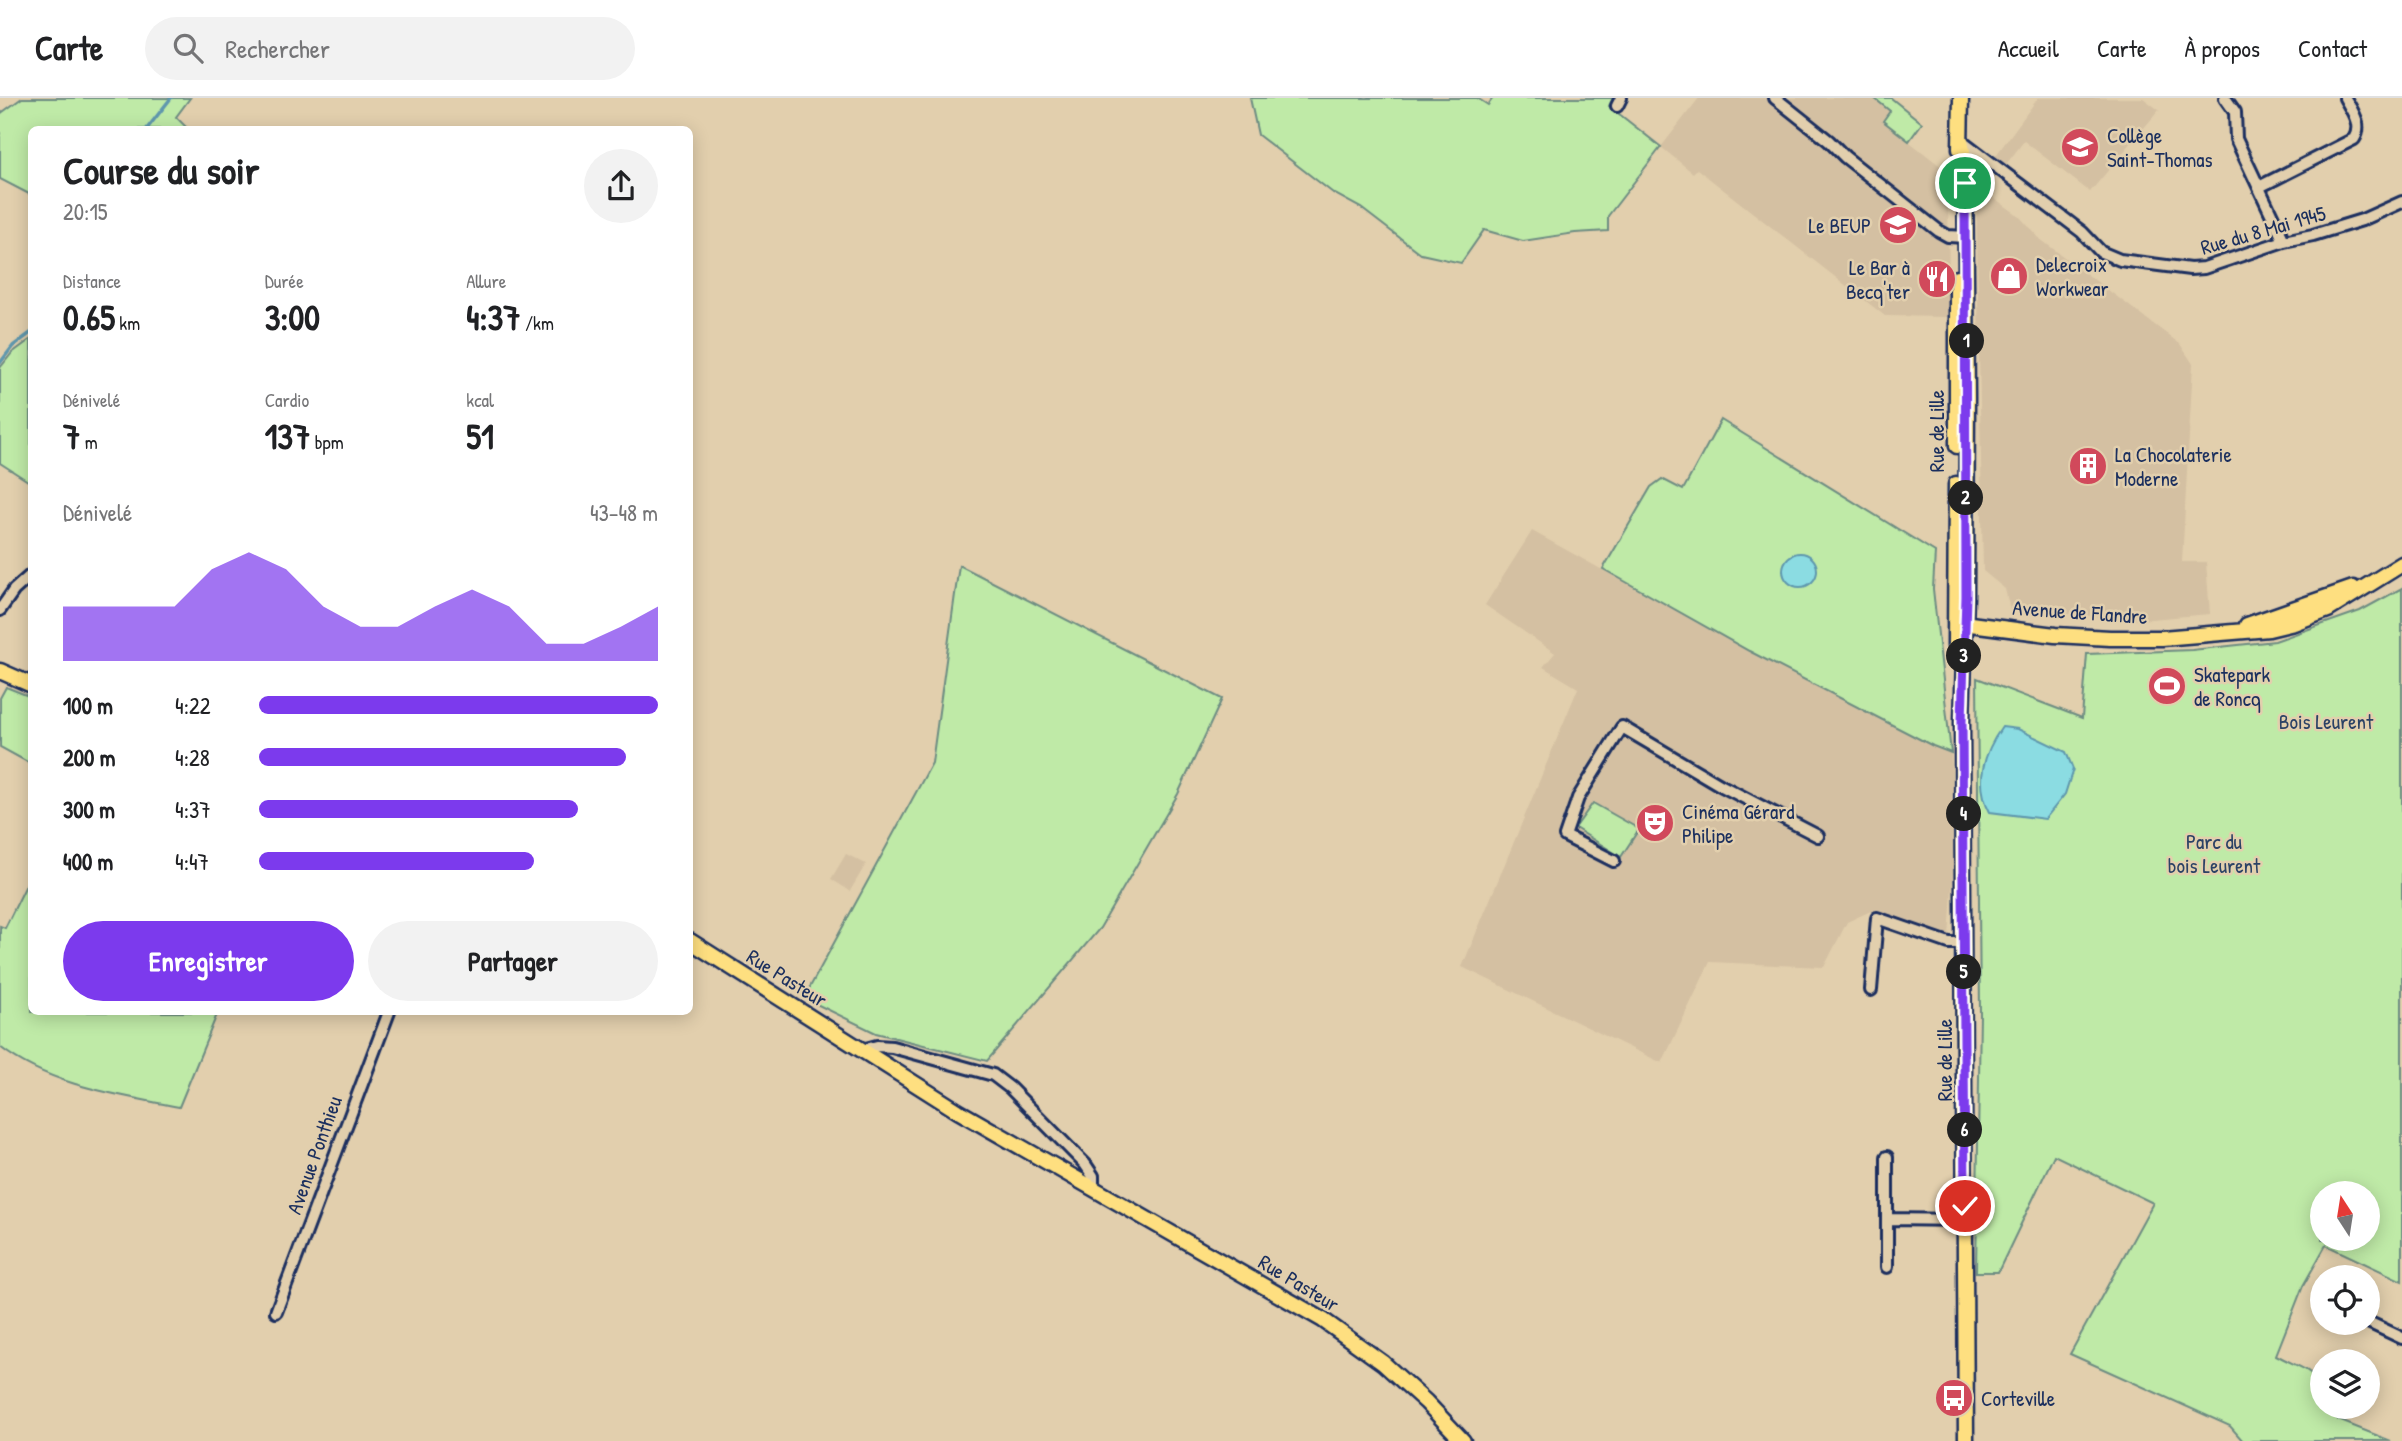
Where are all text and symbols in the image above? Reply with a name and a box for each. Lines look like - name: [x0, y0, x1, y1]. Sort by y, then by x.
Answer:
- search box: [145, 17, 635, 80]
- text: Carte: [35, 26, 103, 70]
- icon: search: [169, 29, 207, 67]
- text: Rechercher: [225, 31, 330, 66]
- text: Accueil: [1998, 32, 2059, 64]
- text: Carte: [2097, 32, 2146, 64]
- text: À propos: [2184, 32, 2260, 64]
- text: Contact: [2298, 32, 2367, 64]
- place label: Collège Saint-Thomas: [2107, 121, 2212, 174]
- school or university icon: Collège Saint-Thomas: [2059, 126, 2101, 168]
- text: Course du soir: [63, 144, 259, 196]
- button: share: [584, 149, 658, 223]
- pin: [1935, 153, 1995, 213]
- icon: arrive: [1946, 164, 1984, 202]
- text: 20:15: [63, 196, 107, 227]
- street label: Rue du 8 Mai 1945: [2197, 198, 2329, 262]
- school or university icon: Le BEUP: [1877, 204, 1919, 246]
- place label: Le BEUP: [1808, 211, 1871, 240]
- place label: Delecroix Workwear: [2036, 250, 2109, 303]
- place label: Le Bar à Becq'ter: [1846, 253, 1910, 306]
- shop icon: Delecroix Workwear: [1988, 255, 2030, 297]
- restaurant icon: Le Bar à Becq'ter: [1916, 258, 1958, 300]
- text: Distance: [63, 268, 121, 294]
- text: Durée: [265, 268, 304, 294]
- text: Allure: [466, 268, 506, 294]
- text: 0.65: [63, 294, 115, 341]
- text: 3:00: [265, 294, 320, 341]
- text: 4:37: [466, 294, 521, 341]
- text: km: [115, 310, 140, 336]
- text: /km: [521, 310, 554, 336]
- pin: 1: [1950, 324, 1984, 358]
- text: 1: [1963, 327, 1970, 353]
- text: Dénivelé: [63, 387, 120, 413]
- text: Cardio: [265, 387, 309, 413]
- text: kcal: [466, 387, 494, 413]
- street label: Rue de Lille: [1922, 390, 1951, 472]
- text: 7: [63, 413, 80, 460]
- text: 137: [265, 413, 310, 460]
- text: 51: [466, 413, 494, 460]
- text: m: [80, 429, 98, 455]
- text: bpm: [310, 429, 344, 455]
- place label: La Chocolaterie Moderne: [2115, 440, 2232, 493]
- building icon: La Chocolaterie Moderne: [2067, 445, 2109, 487]
- pin: 2: [1948, 480, 1983, 516]
- text: 2: [1961, 484, 1970, 510]
- text: Dénivelé: [63, 497, 132, 528]
- text: 43–48 m: [590, 497, 658, 528]
- street label: Avenue de Flandre: [2012, 593, 2148, 631]
- pin: 3: [1946, 638, 1982, 674]
- text: 3: [1959, 642, 1968, 668]
- place label: Skatepark de Roncq: [2194, 660, 2270, 713]
- sports icon: Skatepark de Roncq: [2146, 665, 2188, 707]
- text: 100 m: [63, 690, 113, 721]
- text: 4:22: [175, 690, 211, 721]
- park label: Bois Leurent: [2279, 707, 2374, 736]
- text: 200 m: [63, 742, 115, 773]
- text: 4:28: [175, 742, 210, 773]
- text: 300 m: [63, 794, 115, 825]
- text: 4:37: [175, 794, 211, 825]
- pin: 4: [1946, 796, 1982, 832]
- place label: Cinéma Gérard Philipe: [1682, 797, 1794, 850]
- text: 4: [1960, 800, 1967, 826]
- theatre icon: Cinéma Gérard Philipe: [1634, 802, 1676, 844]
- park label: Parc du bois Leurent: [2168, 827, 2261, 880]
- text: 400 m: [63, 846, 113, 877]
- text: 4:47: [175, 846, 209, 877]
- button: Enregistrer: [63, 921, 354, 1001]
- button: Partager: [368, 921, 658, 1001]
- street label: Rue Pasteur: [741, 942, 833, 1014]
- pin: 5: [1946, 954, 1982, 990]
- text: 5: [1959, 958, 1968, 984]
- street label: Rue de Lille: [1930, 1019, 1959, 1101]
- street label: Avenue Ponthieu: [279, 1091, 349, 1218]
- pin: 6: [1948, 1112, 1982, 1148]
- text: 6: [1961, 1116, 1968, 1142]
- pin: [1935, 1176, 1995, 1236]
- north arrow: [2310, 1181, 2380, 1251]
- map controls: [2310, 1181, 2380, 1419]
- icon: check: [1946, 1187, 1984, 1225]
- street label: Rue Pasteur: [1253, 1247, 1345, 1319]
- button: locate: [2310, 1265, 2380, 1335]
- button: layers: [2310, 1349, 2380, 1419]
- bus stop icon: Corteville: [1933, 1377, 1975, 1419]
- place label: Corteville: [1981, 1384, 2055, 1413]

